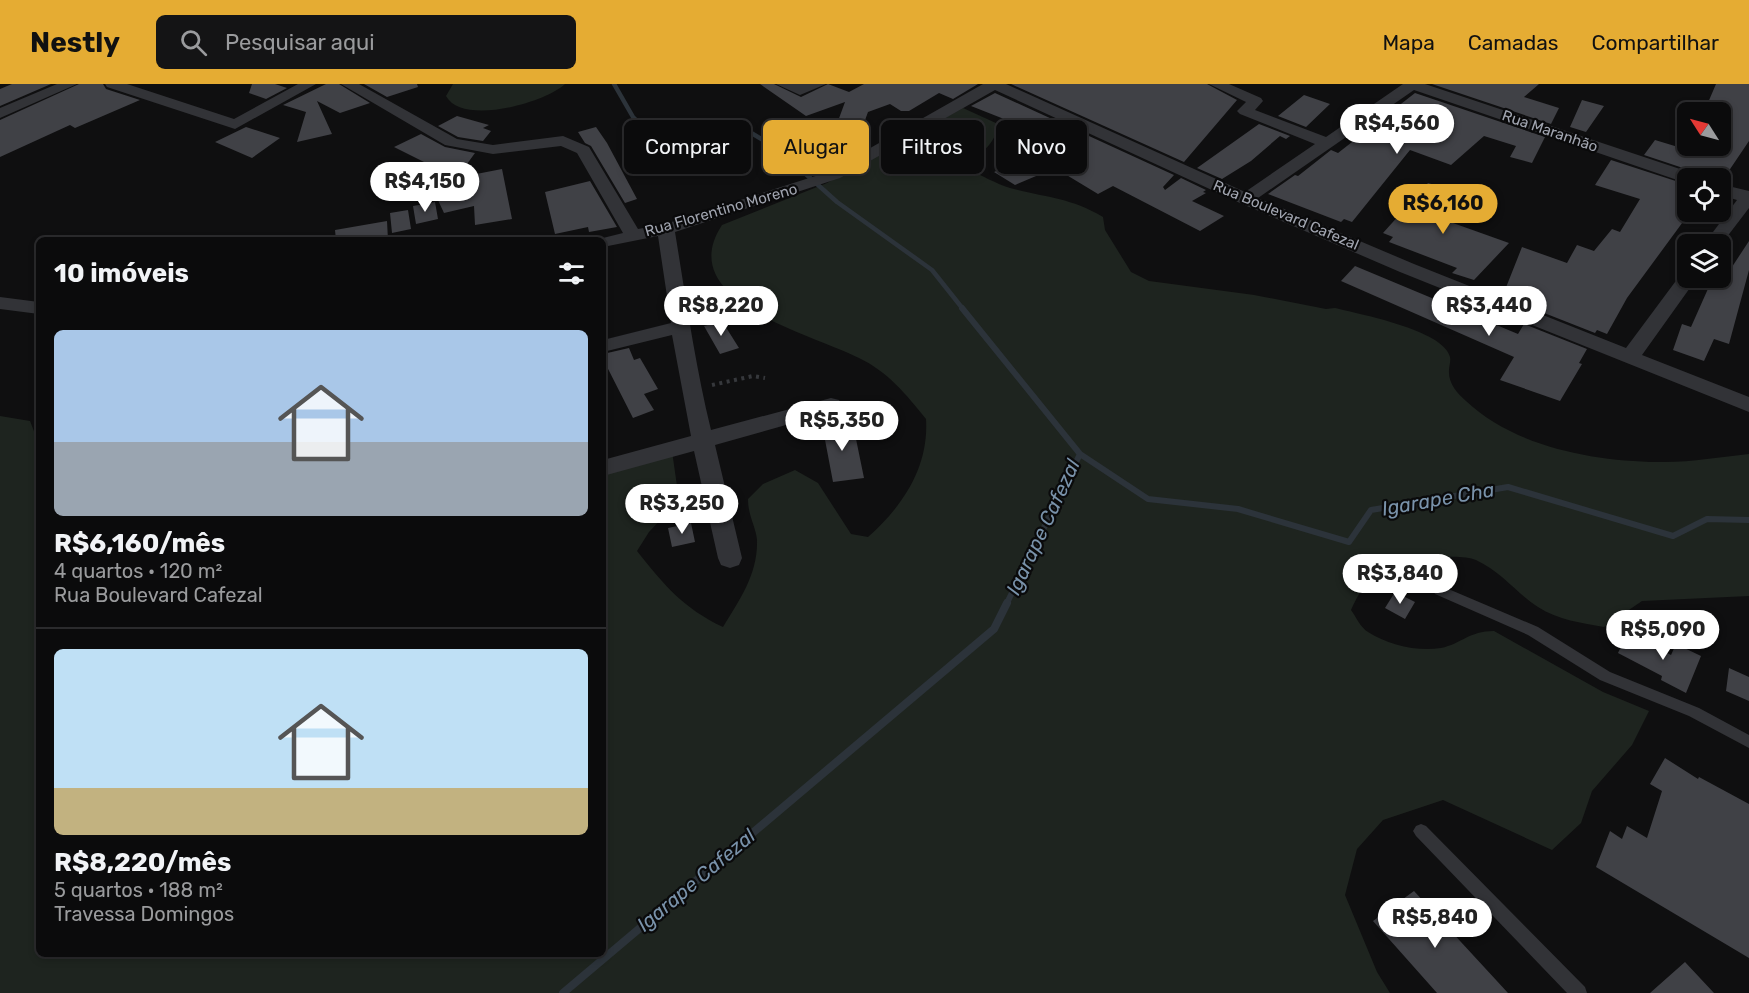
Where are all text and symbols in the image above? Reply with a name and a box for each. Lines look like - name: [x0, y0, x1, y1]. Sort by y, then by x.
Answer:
- search box: [156, 15, 576, 69]
- text: Nestly: [30, 26, 120, 59]
- icon: search: [177, 26, 210, 59]
- text: Pesquisar aqui: [225, 29, 375, 56]
- text: Mapa: [1382, 30, 1435, 55]
- text: Camadas: [1468, 30, 1558, 55]
- text: Compartilhar: [1591, 30, 1719, 55]
- north arrow: [1677, 102, 1731, 156]
- map controls: [1677, 102, 1731, 288]
- pin: R$4,560: [1342, 104, 1452, 155]
- street label: Rua Maranhão: [1500, 106, 1600, 156]
- text: R$4,560: [1354, 111, 1440, 135]
- chip: Comprar: [624, 120, 751, 174]
- chip: Alugar: [763, 120, 869, 174]
- chip: Filtros: [881, 120, 984, 174]
- chip: Novo: [996, 120, 1087, 174]
- pin: R$4,150: [370, 162, 480, 213]
- button: locate: [1677, 168, 1731, 222]
- text: R$4,150: [384, 169, 466, 193]
- street label: Rua Boulevard Cafezal: [1210, 176, 1362, 254]
- street label: Rua Florentino Moreno: [643, 180, 799, 240]
- pin: R$6,160: [1388, 184, 1498, 235]
- text: R$6,160: [1402, 191, 1484, 215]
- button: layers: [1677, 234, 1731, 288]
- icon: filters: [555, 257, 588, 290]
- text: 10 imóveis: [54, 258, 189, 289]
- pin: R$8,220: [666, 286, 776, 337]
- pin: R$3,440: [1434, 286, 1544, 337]
- text: R$8,220: [678, 293, 764, 317]
- text: R$3,440: [1446, 293, 1532, 317]
- icon: home: [267, 369, 375, 477]
- pin: R$5,350: [787, 401, 897, 452]
- text: R$5,350: [799, 408, 885, 432]
- water label: Igarape Cafezal: [1001, 454, 1085, 599]
- water label: Igarape Cha: [1380, 477, 1496, 521]
- pin: R$3,250: [627, 484, 737, 535]
- text: R$3,250: [639, 491, 725, 515]
- text: R$6,160/mês: [54, 528, 225, 559]
- pin: R$3,840: [1345, 554, 1455, 605]
- text: 4 quartos · 120 m²: [54, 559, 222, 583]
- text: R$3,840: [1357, 561, 1443, 585]
- text: Rua Boulevard Cafezal: [54, 583, 263, 607]
- pin: R$5,090: [1608, 610, 1718, 661]
- text: R$5,090: [1620, 617, 1706, 641]
- icon: home: [267, 688, 375, 796]
- water label: Igarape Cafezal: [632, 823, 761, 936]
- text: R$8,220/mês: [54, 847, 231, 878]
- text: 5 quartos · 188 m²: [54, 878, 223, 902]
- pin: R$5,840: [1380, 898, 1490, 949]
- text: Travessa Domingos: [54, 902, 234, 926]
- text: R$5,840: [1392, 905, 1478, 929]

